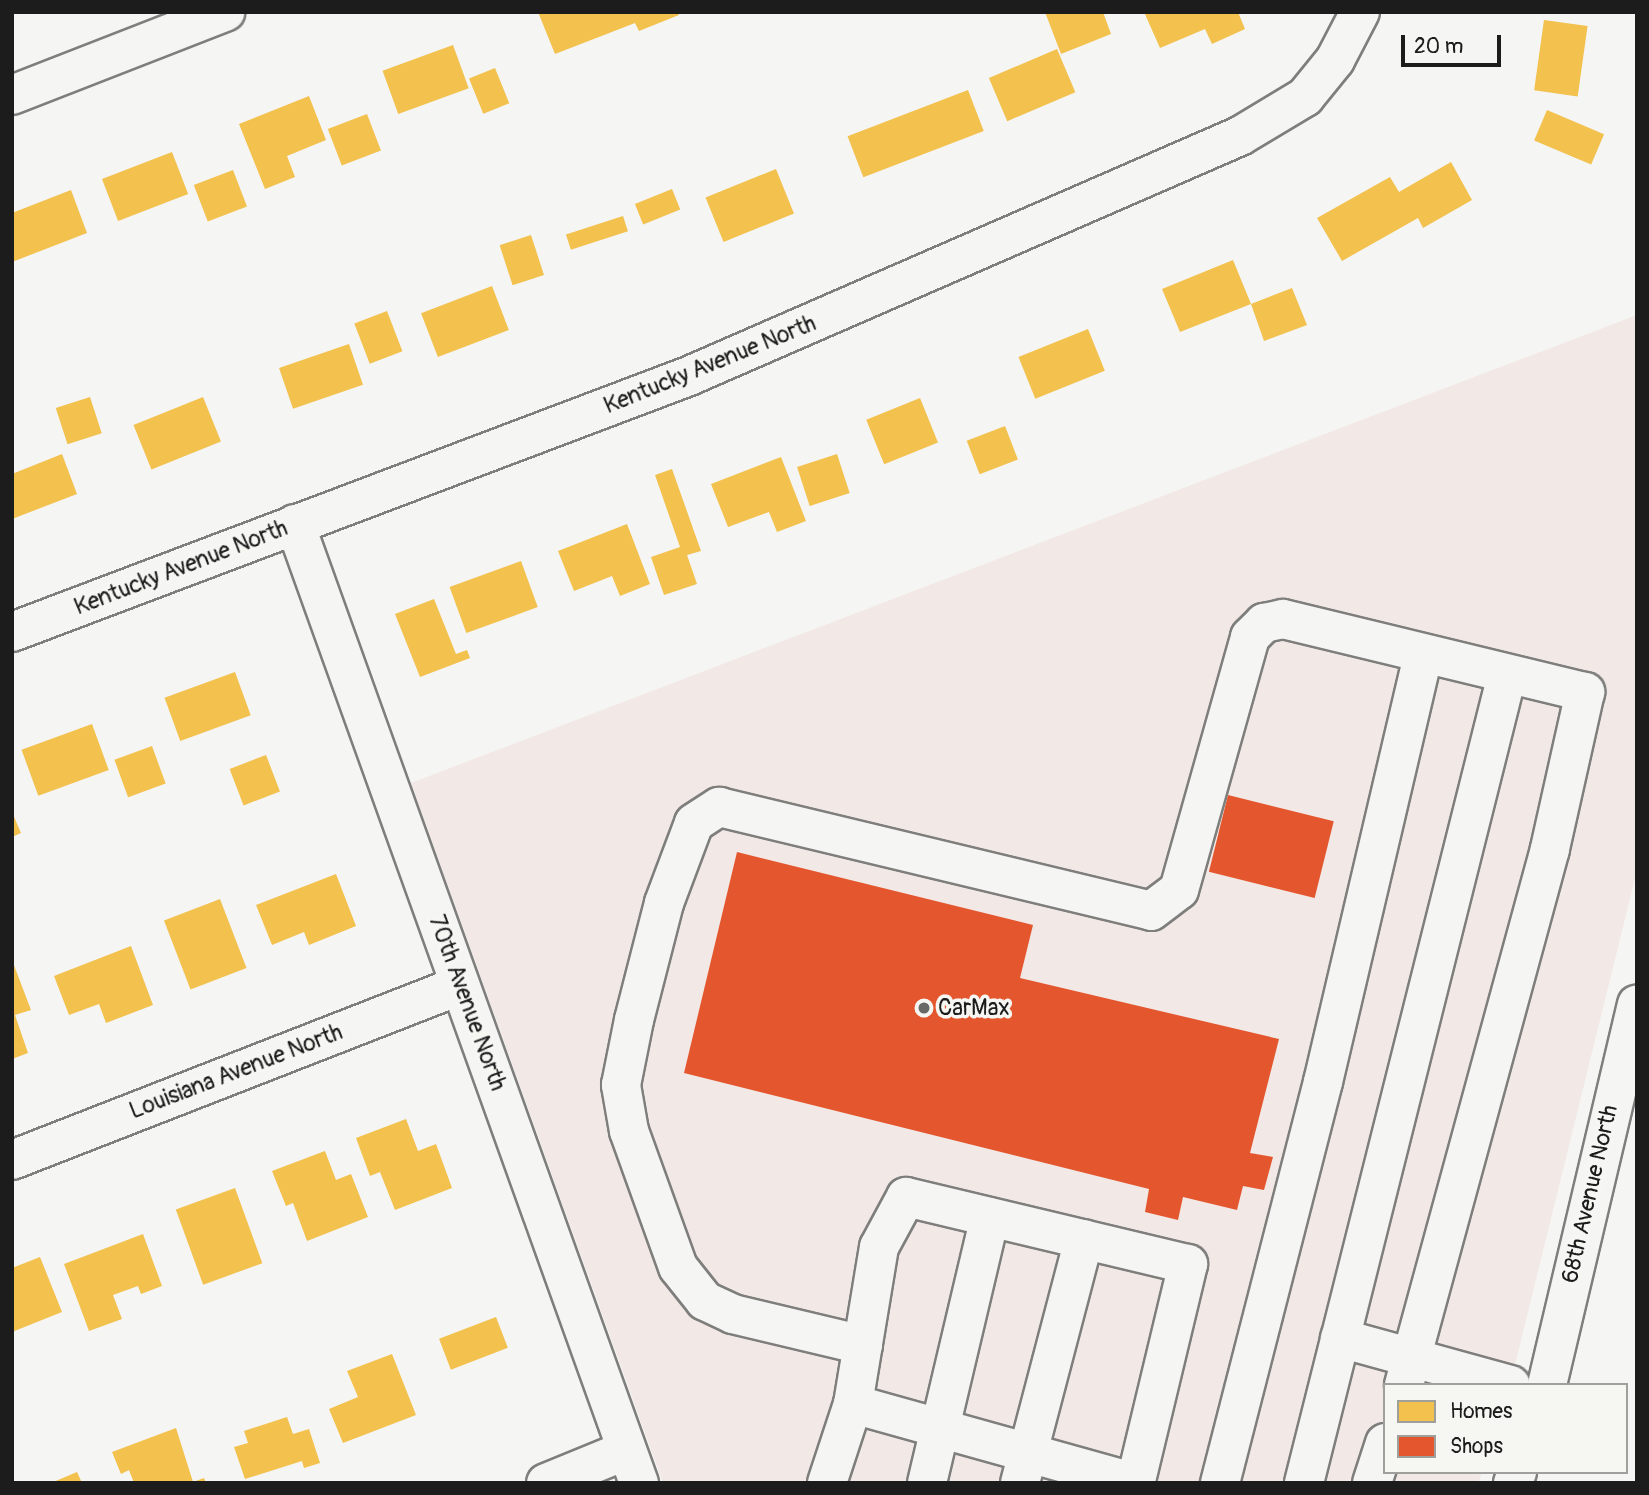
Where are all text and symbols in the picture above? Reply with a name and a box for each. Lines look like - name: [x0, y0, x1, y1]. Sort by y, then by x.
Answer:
- scale bar: [1404, 21, 1504, 65]
- text: 20 m: [1414, 33, 1463, 60]
- street label: Kentucky Avenue North: [600, 310, 820, 420]
- street label: Kentucky Avenue North: [70, 515, 292, 621]
- street label: 70th Avenue North: [422, 911, 512, 1095]
- place label: CarMax: [938, 994, 1010, 1022]
- marker: CarMax: [916, 1000, 932, 1016]
- street label: Louisiana Avenue North: [126, 1019, 346, 1125]
- street label: 68th Avenue North: [1556, 1102, 1624, 1286]
- legend: [1383, 1383, 1628, 1474]
- text: Homes: [1450, 1398, 1512, 1425]
- text: Shops: [1450, 1433, 1503, 1460]

